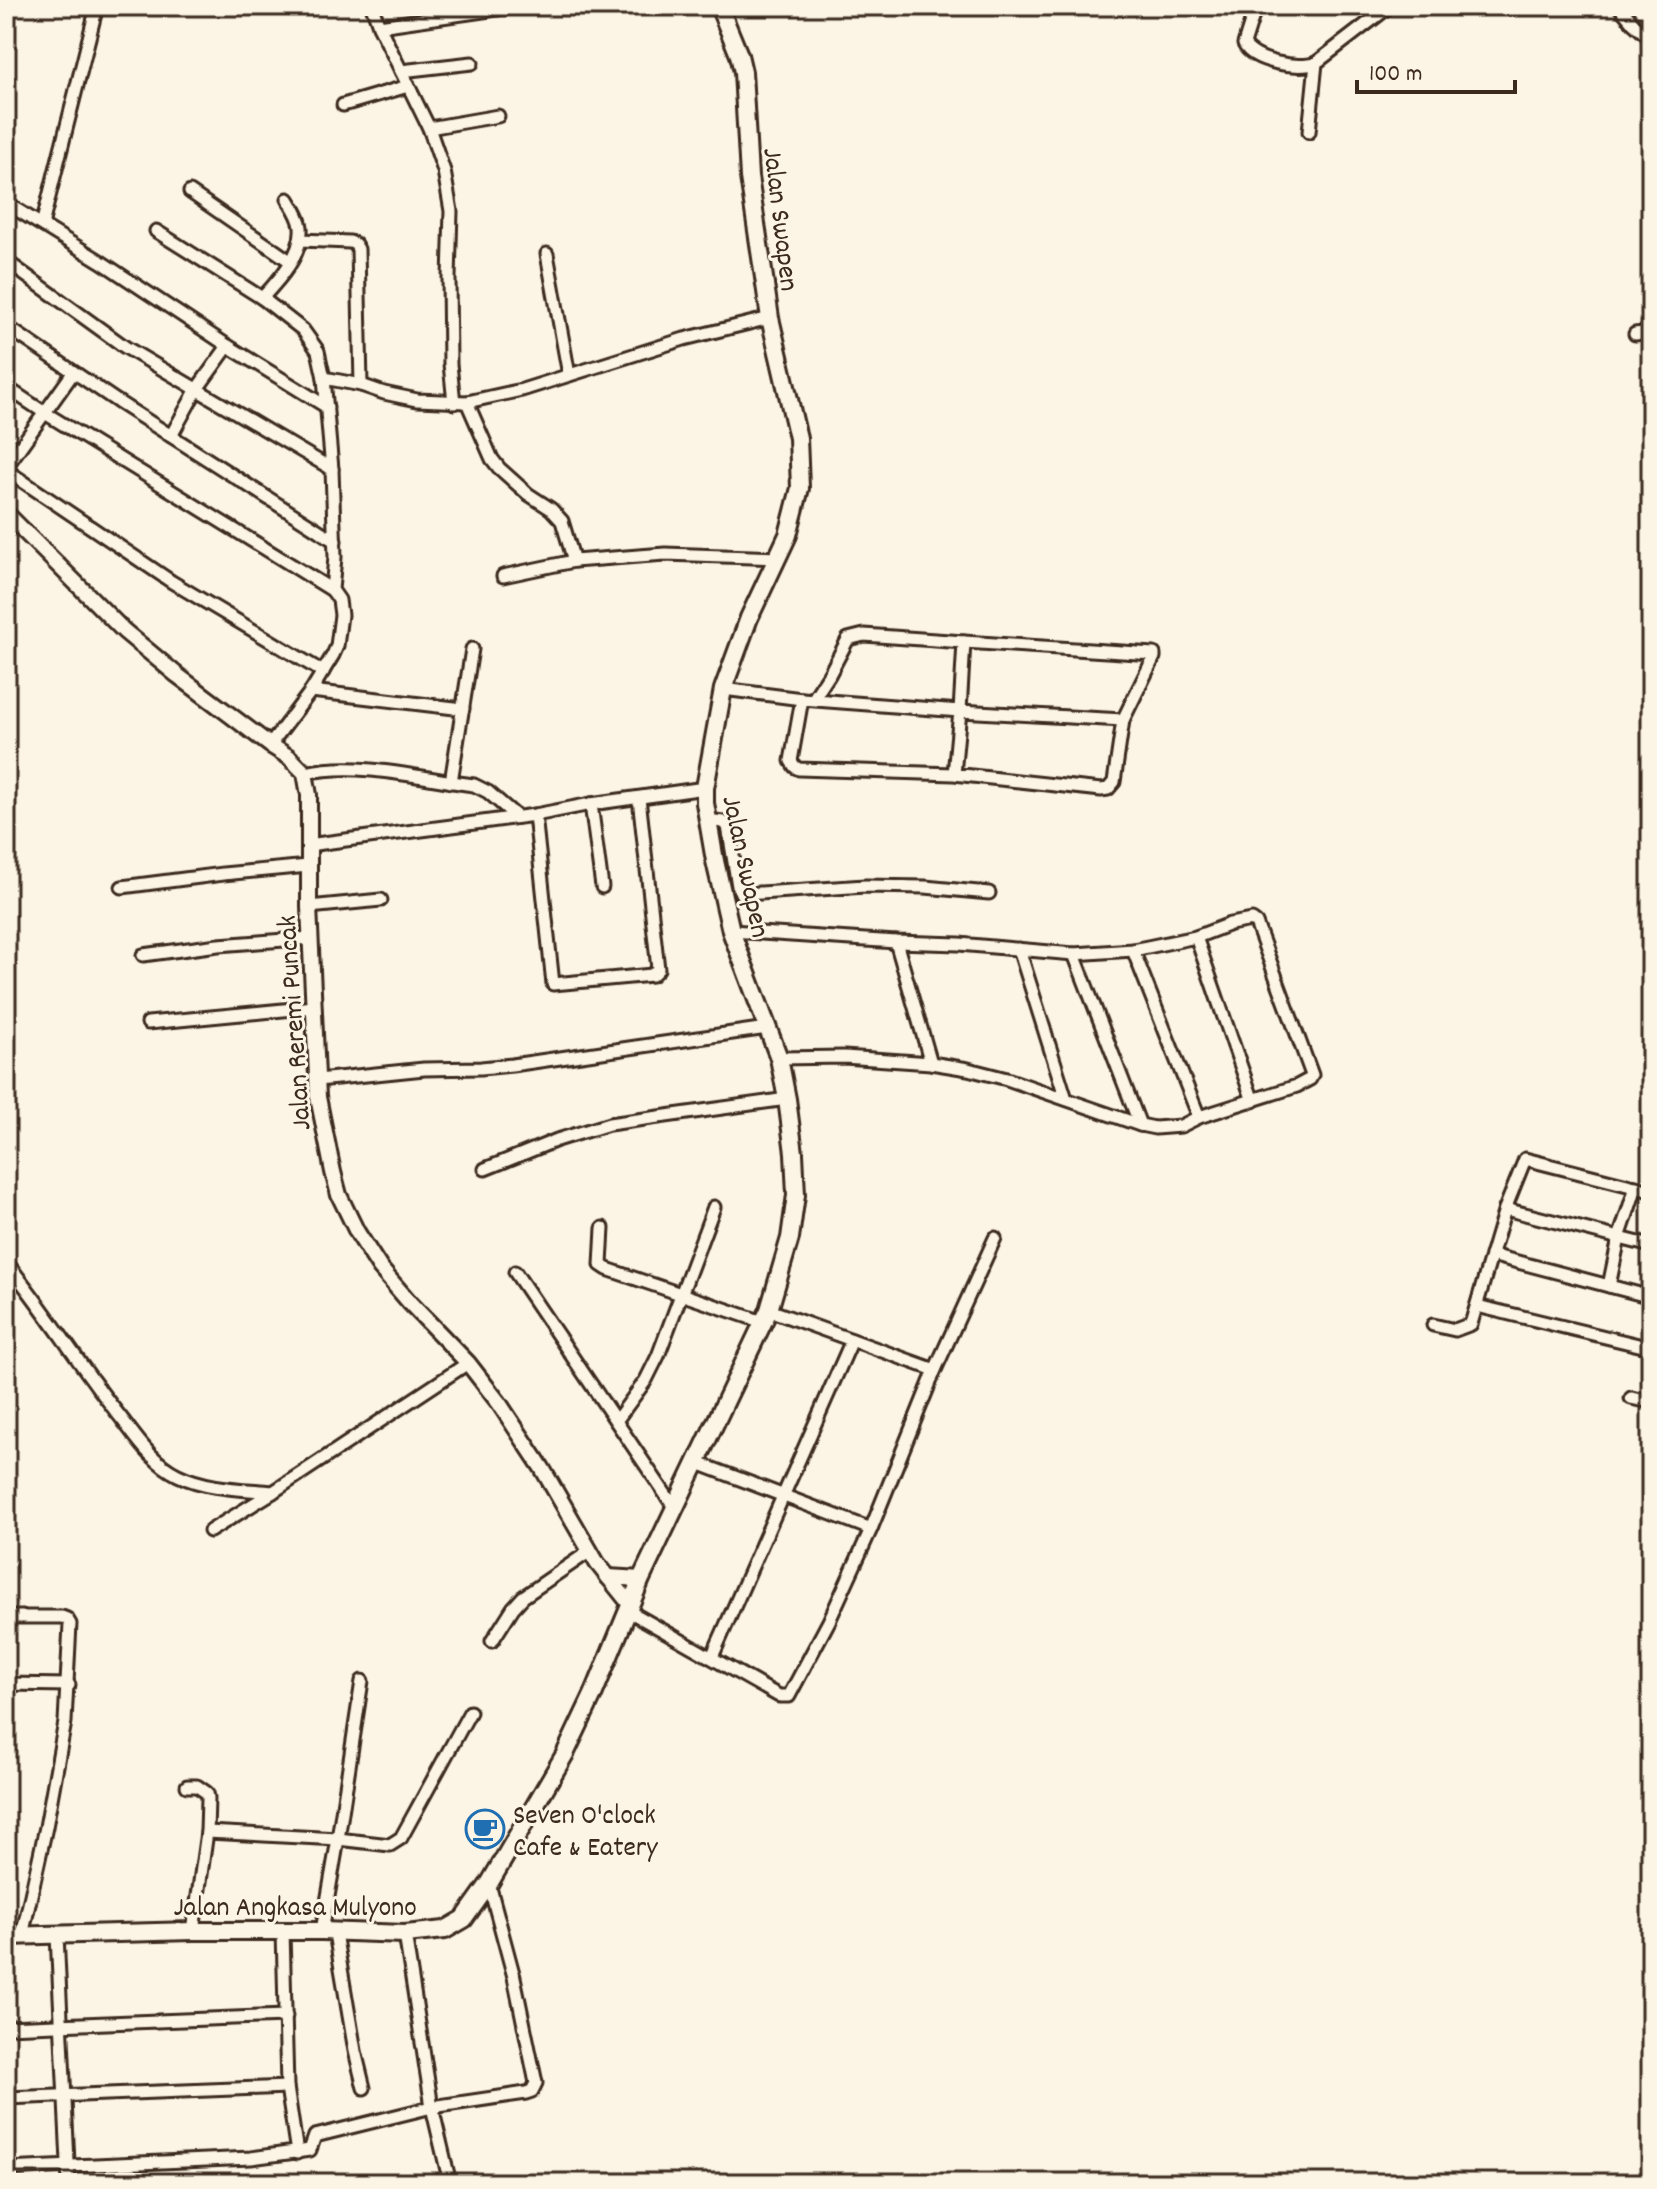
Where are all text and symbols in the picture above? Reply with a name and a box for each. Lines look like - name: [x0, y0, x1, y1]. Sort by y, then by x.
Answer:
- scale bar: [1357, 44, 1515, 94]
- text: 100 m: [1369, 58, 1422, 92]
- street label: Jalan Swapen: [749, 146, 807, 294]
- street label: Jalan Swapen: [709, 792, 778, 942]
- street label: Jalan Reremi Puncak: [270, 914, 324, 1132]
- place label: Seven O'clock Cafe & Eatery: [513, 1798, 658, 1870]
- cafe icon: Seven O'clock Cafe & Eatery: [464, 1808, 506, 1850]
- street label: Jalan Angkasa Mulyono: [173, 1890, 417, 1930]

